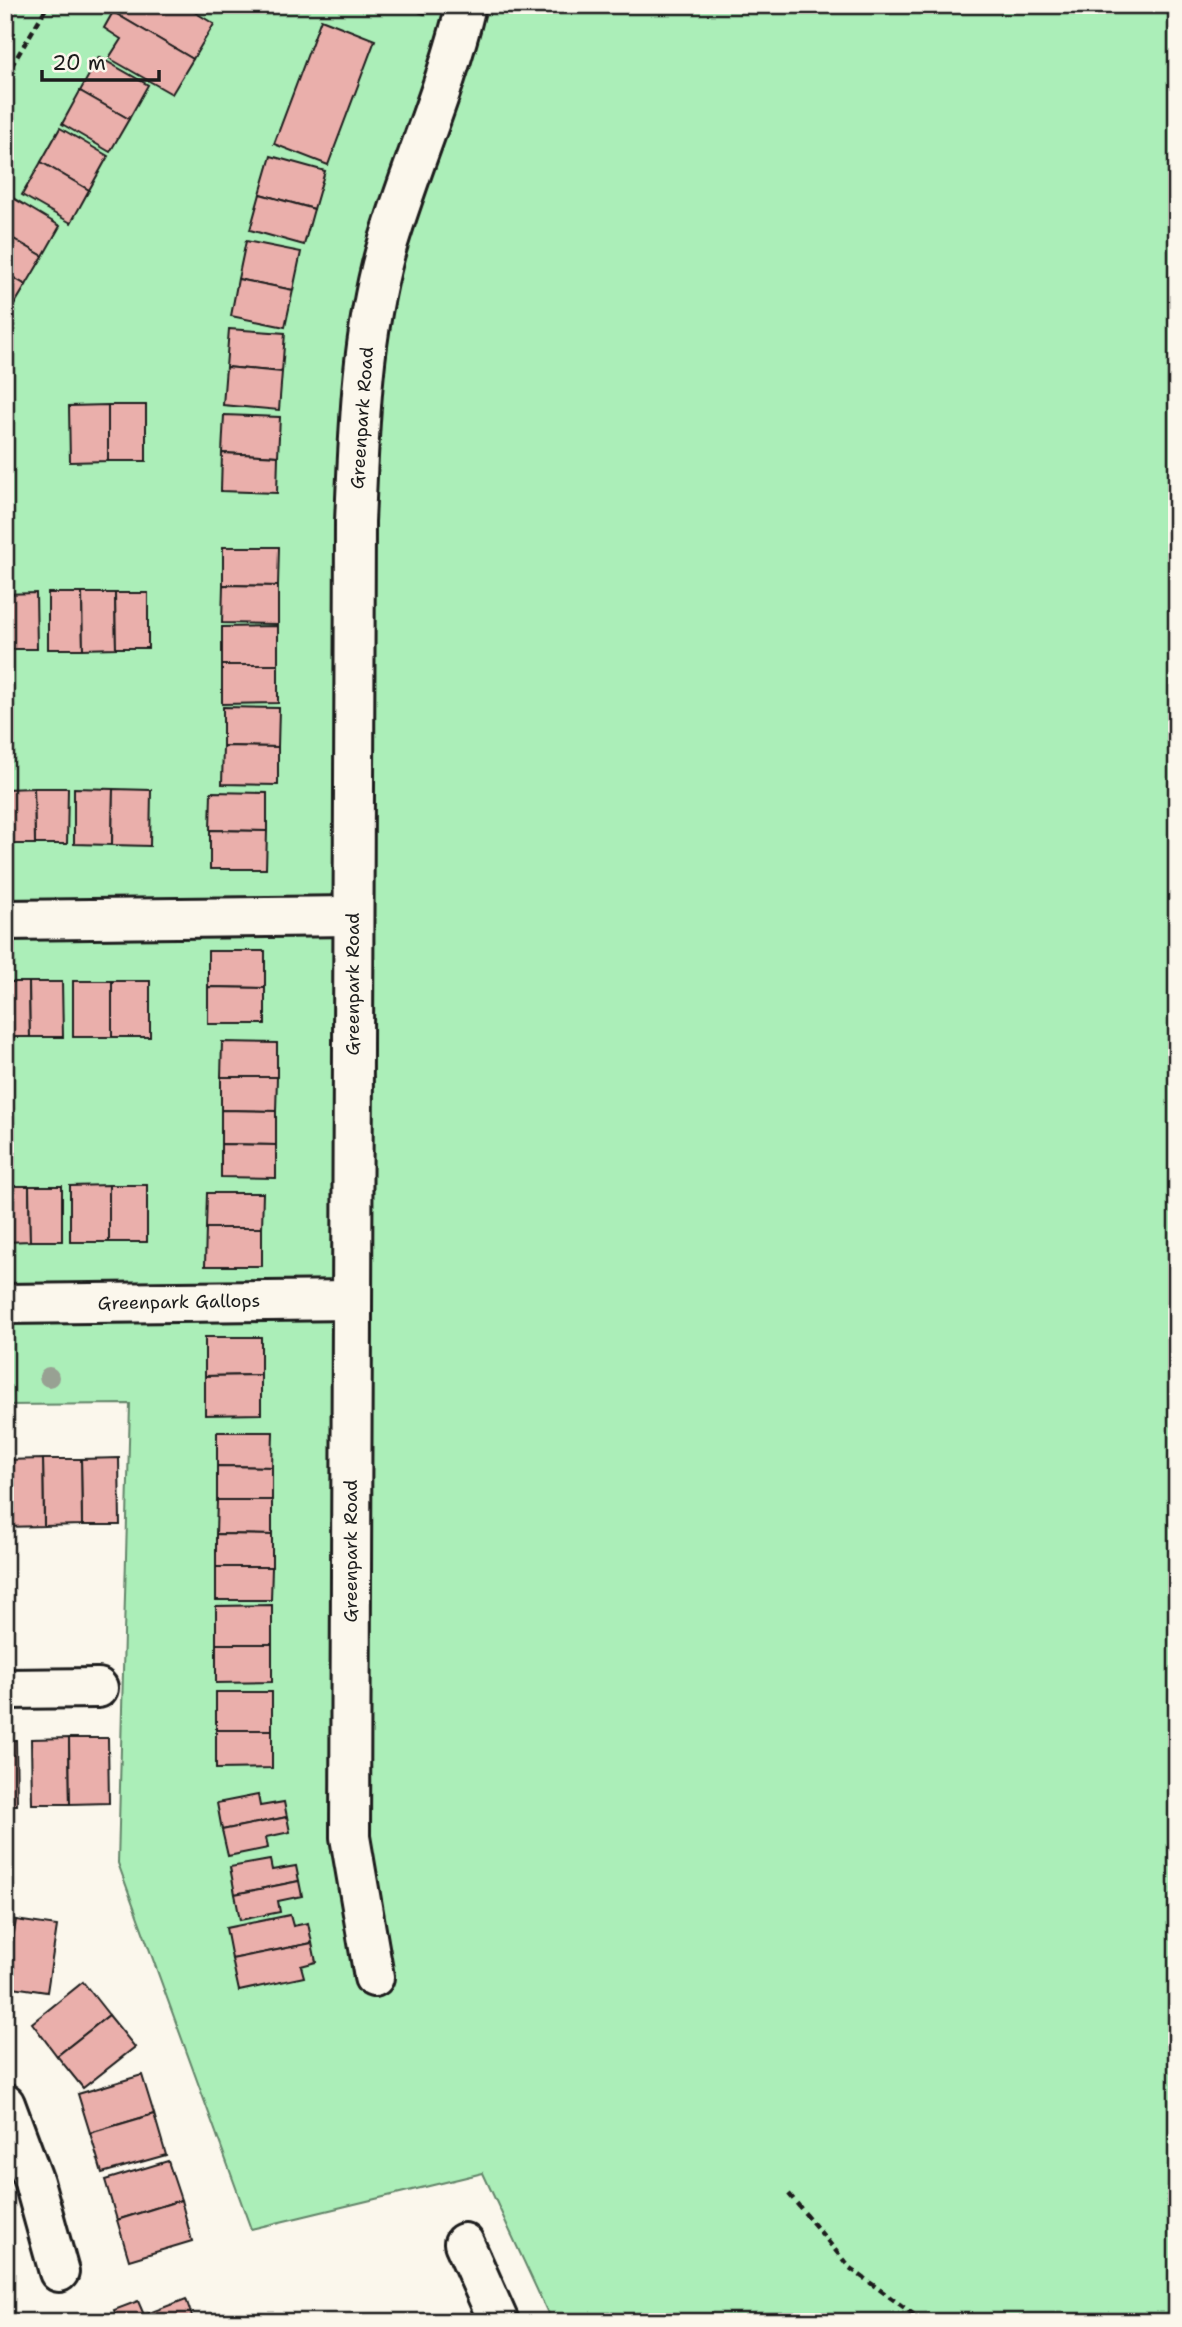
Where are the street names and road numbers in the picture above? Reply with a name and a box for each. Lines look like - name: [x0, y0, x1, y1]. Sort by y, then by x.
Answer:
- street label: Greenpark Road: [345, 346, 379, 490]
- street label: Greenpark Road: [341, 913, 365, 1055]
- street label: Greenpark Gallops: [98, 1289, 260, 1315]
- street label: Greenpark Road: [339, 1480, 363, 1622]

